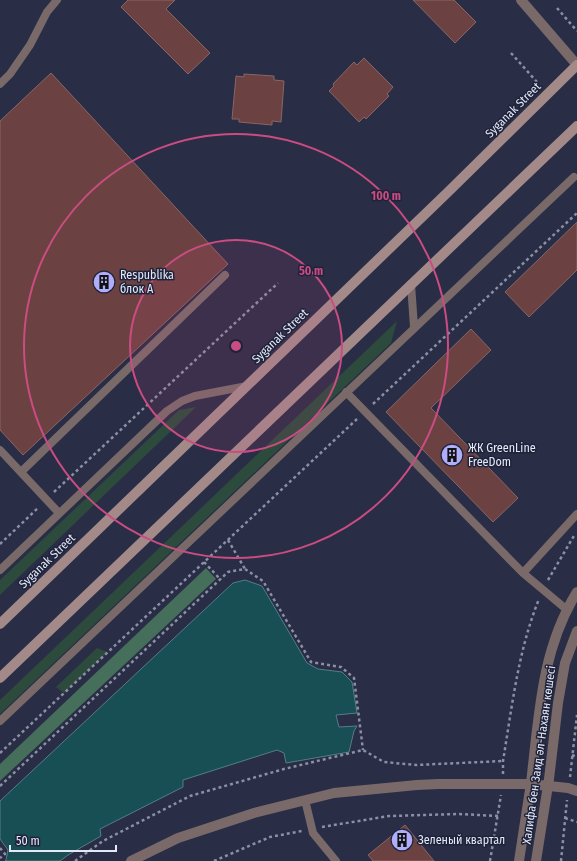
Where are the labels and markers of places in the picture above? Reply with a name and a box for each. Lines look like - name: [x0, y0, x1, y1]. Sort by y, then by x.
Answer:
- place label: Respublika блок А: [120, 268, 174, 296]
- building icon: Respublika блок А: [91, 269, 117, 295]
- centre of rings: [229, 339, 243, 353]
- place label: ЖК GreenLine FreeDom: [468, 441, 536, 469]
- building icon: ЖК GreenLine FreeDom: [439, 442, 465, 468]
- building icon: Зеленый квартал: [389, 827, 415, 853]
- place label: Зеленый квартал: [418, 833, 505, 847]

